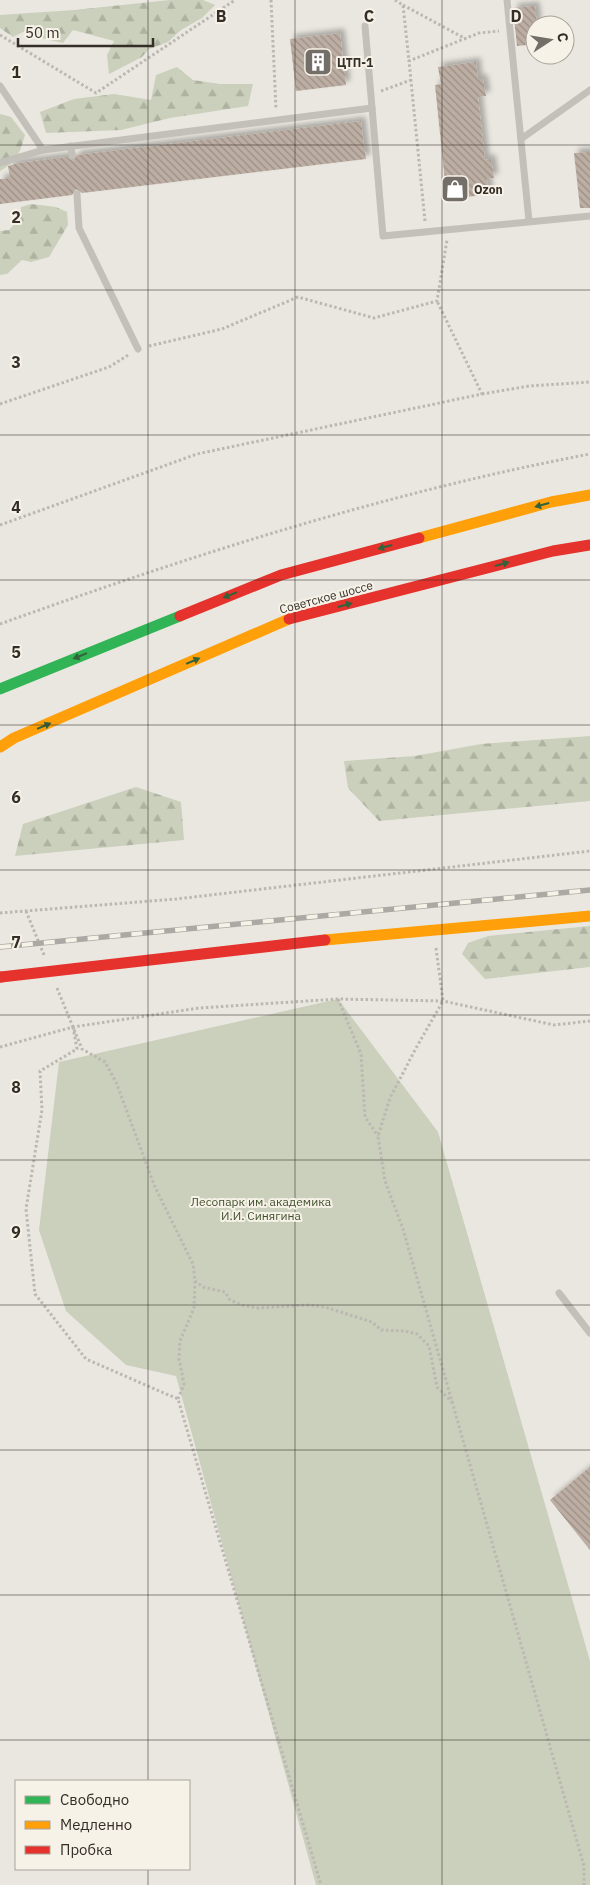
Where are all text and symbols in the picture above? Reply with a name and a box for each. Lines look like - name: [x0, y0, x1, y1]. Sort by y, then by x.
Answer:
- text: B: [216, 6, 227, 26]
- text: C: [364, 6, 374, 26]
- text: D: [510, 6, 522, 26]
- scale bar: [18, 15, 152, 47]
- north arrow: [525, 15, 575, 65]
- text: 50 m: [25, 23, 60, 42]
- text: С: [553, 31, 572, 44]
- building icon: ЦТП-1: [303, 47, 333, 77]
- place label: ЦТП-1: [337, 55, 373, 70]
- text: 1: [11, 62, 21, 82]
- shop icon: Ozon: [440, 174, 470, 204]
- place label: Ozon: [474, 182, 503, 197]
- text: 2: [11, 207, 21, 227]
- text: 3: [11, 352, 21, 372]
- text: 4: [11, 497, 21, 517]
- one-way arrow: [535, 501, 550, 509]
- one-way arrow: [378, 543, 393, 551]
- one-way arrow: [495, 560, 510, 568]
- street label: Советское шоссе: [278, 577, 375, 617]
- one-way arrow: [223, 592, 238, 600]
- one-way arrow: [337, 601, 353, 609]
- text: 5: [11, 642, 21, 662]
- one-way arrow: [73, 653, 87, 661]
- one-way arrow: [186, 657, 200, 665]
- one-way arrow: [37, 721, 51, 729]
- text: 6: [11, 787, 21, 807]
- text: 7: [11, 932, 21, 952]
- text: 8: [11, 1077, 21, 1097]
- park label: Лесопарк им. академика И.И. Синягина: [191, 1194, 332, 1223]
- text: 9: [11, 1222, 21, 1242]
- legend: [15, 1780, 190, 1870]
- text: Свободно: [60, 1790, 129, 1809]
- text: Медленно: [60, 1815, 132, 1834]
- text: Пробка: [60, 1840, 112, 1859]

